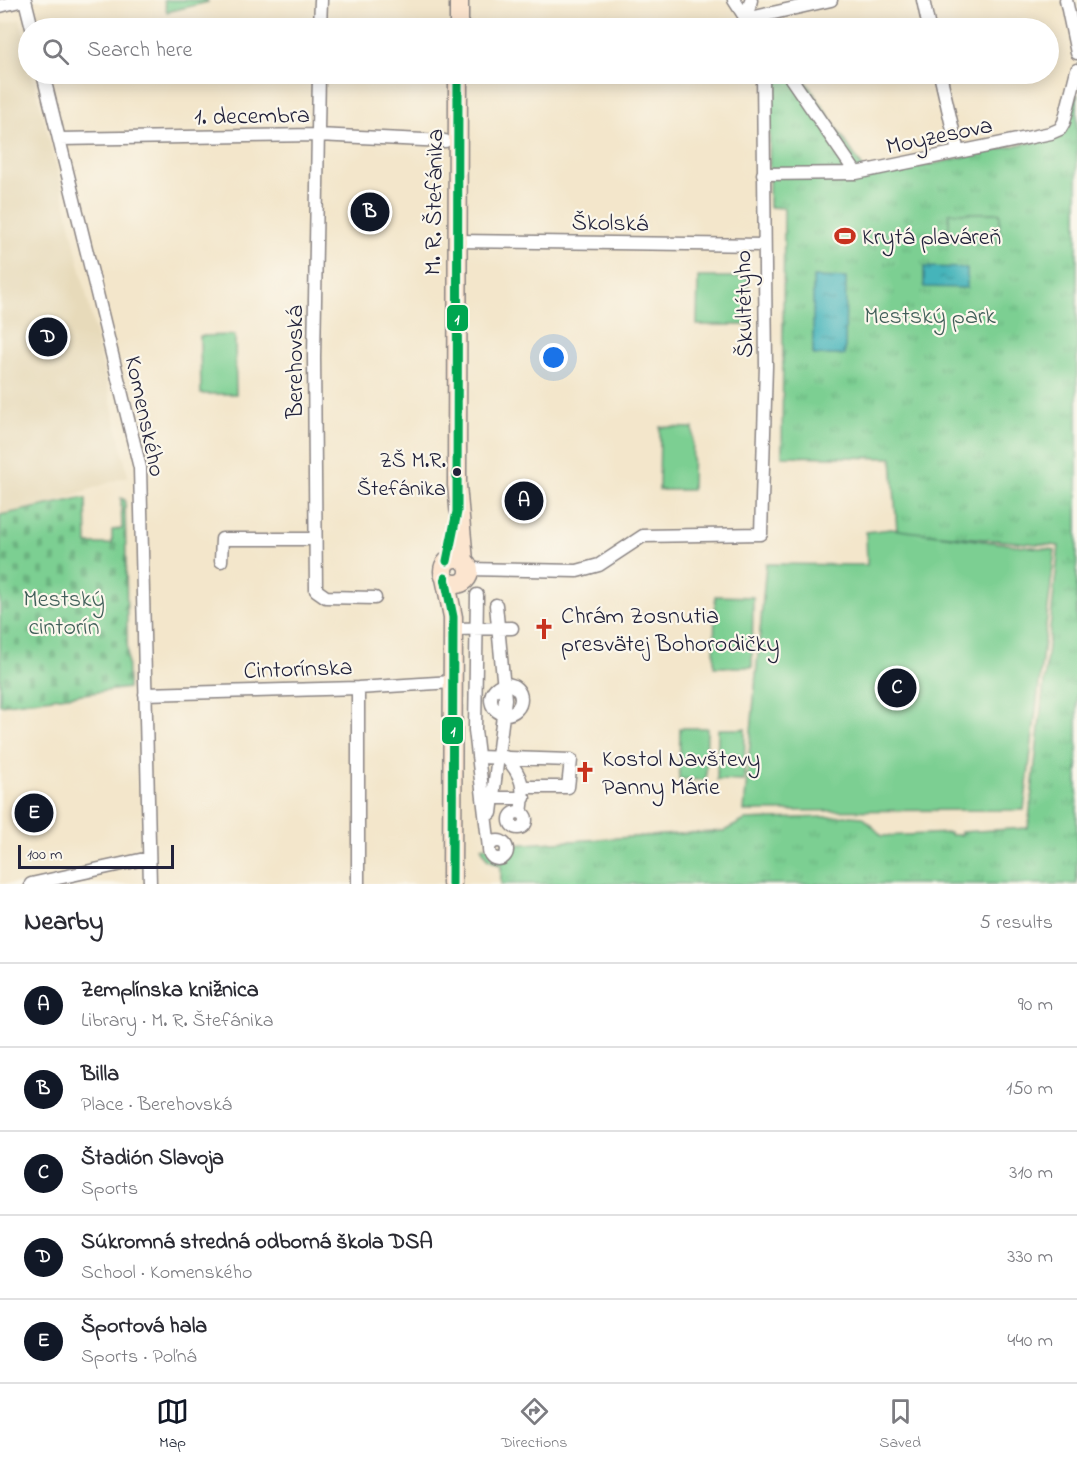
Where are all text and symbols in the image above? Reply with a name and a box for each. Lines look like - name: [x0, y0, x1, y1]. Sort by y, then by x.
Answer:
- search box: [18, 18, 1059, 84]
- icon: search: [39, 35, 72, 68]
- text: Search here: [87, 35, 192, 67]
- street label: 1. decembra: [194, 99, 310, 136]
- street label: Moyzesova: [883, 109, 996, 167]
- street label: M. R. Štefánika: [417, 128, 454, 276]
- pin: B: [350, 190, 389, 234]
- street label: Školská: [571, 206, 649, 243]
- place label: Krytá plaváreň: [862, 221, 1001, 257]
- sports icon: Krytá plaváreň: [833, 224, 857, 248]
- street label: Škultétyho: [727, 250, 765, 358]
- park label: Mestský park: [864, 300, 996, 336]
- line badge: 1: [446, 304, 469, 332]
- street label: Berehovská: [279, 305, 314, 420]
- text: 1: [454, 308, 460, 332]
- pin: D: [28, 314, 68, 360]
- your location: [539, 343, 568, 372]
- street label: Komenského: [114, 353, 173, 480]
- place label: ZŠ M.R. Štefánika: [357, 446, 446, 506]
- marker: ZŠ M.R. Štefánika: [451, 466, 463, 478]
- pin: A: [504, 478, 544, 524]
- park label: Mestský cintorín: [23, 583, 105, 646]
- place label: Chrám Zosnutia presvätej Bohorodičky: [561, 600, 780, 664]
- church icon: Chrám Zosnutia presvätej Bohorodičky: [532, 617, 556, 641]
- street label: Cintorínska: [243, 651, 353, 690]
- pin: C: [878, 666, 916, 710]
- line badge: 1: [441, 716, 464, 745]
- text: 1: [450, 720, 456, 744]
- place label: Kostol Navštevy Panny Márie: [602, 743, 760, 807]
- church icon: Kostol Navštevy Panny Márie: [573, 760, 597, 784]
- pin: E: [15, 790, 54, 836]
- scale bar: [18, 842, 174, 870]
- text: 100 m: [27, 843, 62, 867]
- text: Nearby: [24, 904, 103, 942]
- text: 5 results: [980, 909, 1053, 938]
- text: Zemplínska knižnica: [81, 975, 259, 1007]
- text: A: [37, 991, 50, 1020]
- text: 90 m: [1018, 991, 1053, 1020]
- text: Library · M. R. Štefánika: [81, 1007, 273, 1036]
- text: Billa: [81, 1059, 119, 1091]
- text: B: [37, 1075, 50, 1104]
- text: 150 m: [1006, 1075, 1053, 1104]
- text: Place · Berehovská: [81, 1091, 232, 1120]
- text: Štadión Slavoja: [81, 1143, 224, 1175]
- text: C: [38, 1159, 49, 1188]
- text: 310 m: [1009, 1159, 1053, 1188]
- text: Sports: [81, 1175, 138, 1204]
- text: Súkromná stredná odborná škola DSA: [81, 1227, 433, 1259]
- text: D: [36, 1243, 51, 1272]
- text: 330 m: [1007, 1243, 1053, 1272]
- text: School · Komenského: [81, 1259, 252, 1288]
- text: Športová hala: [81, 1311, 207, 1343]
- text: E: [37, 1327, 50, 1356]
- text: 440 m: [1007, 1327, 1053, 1356]
- text: Sports · Poľná: [81, 1343, 197, 1372]
- tab: Map: [156, 1395, 189, 1455]
- tab: Directions: [501, 1395, 567, 1455]
- tab: Saved: [879, 1395, 921, 1455]

